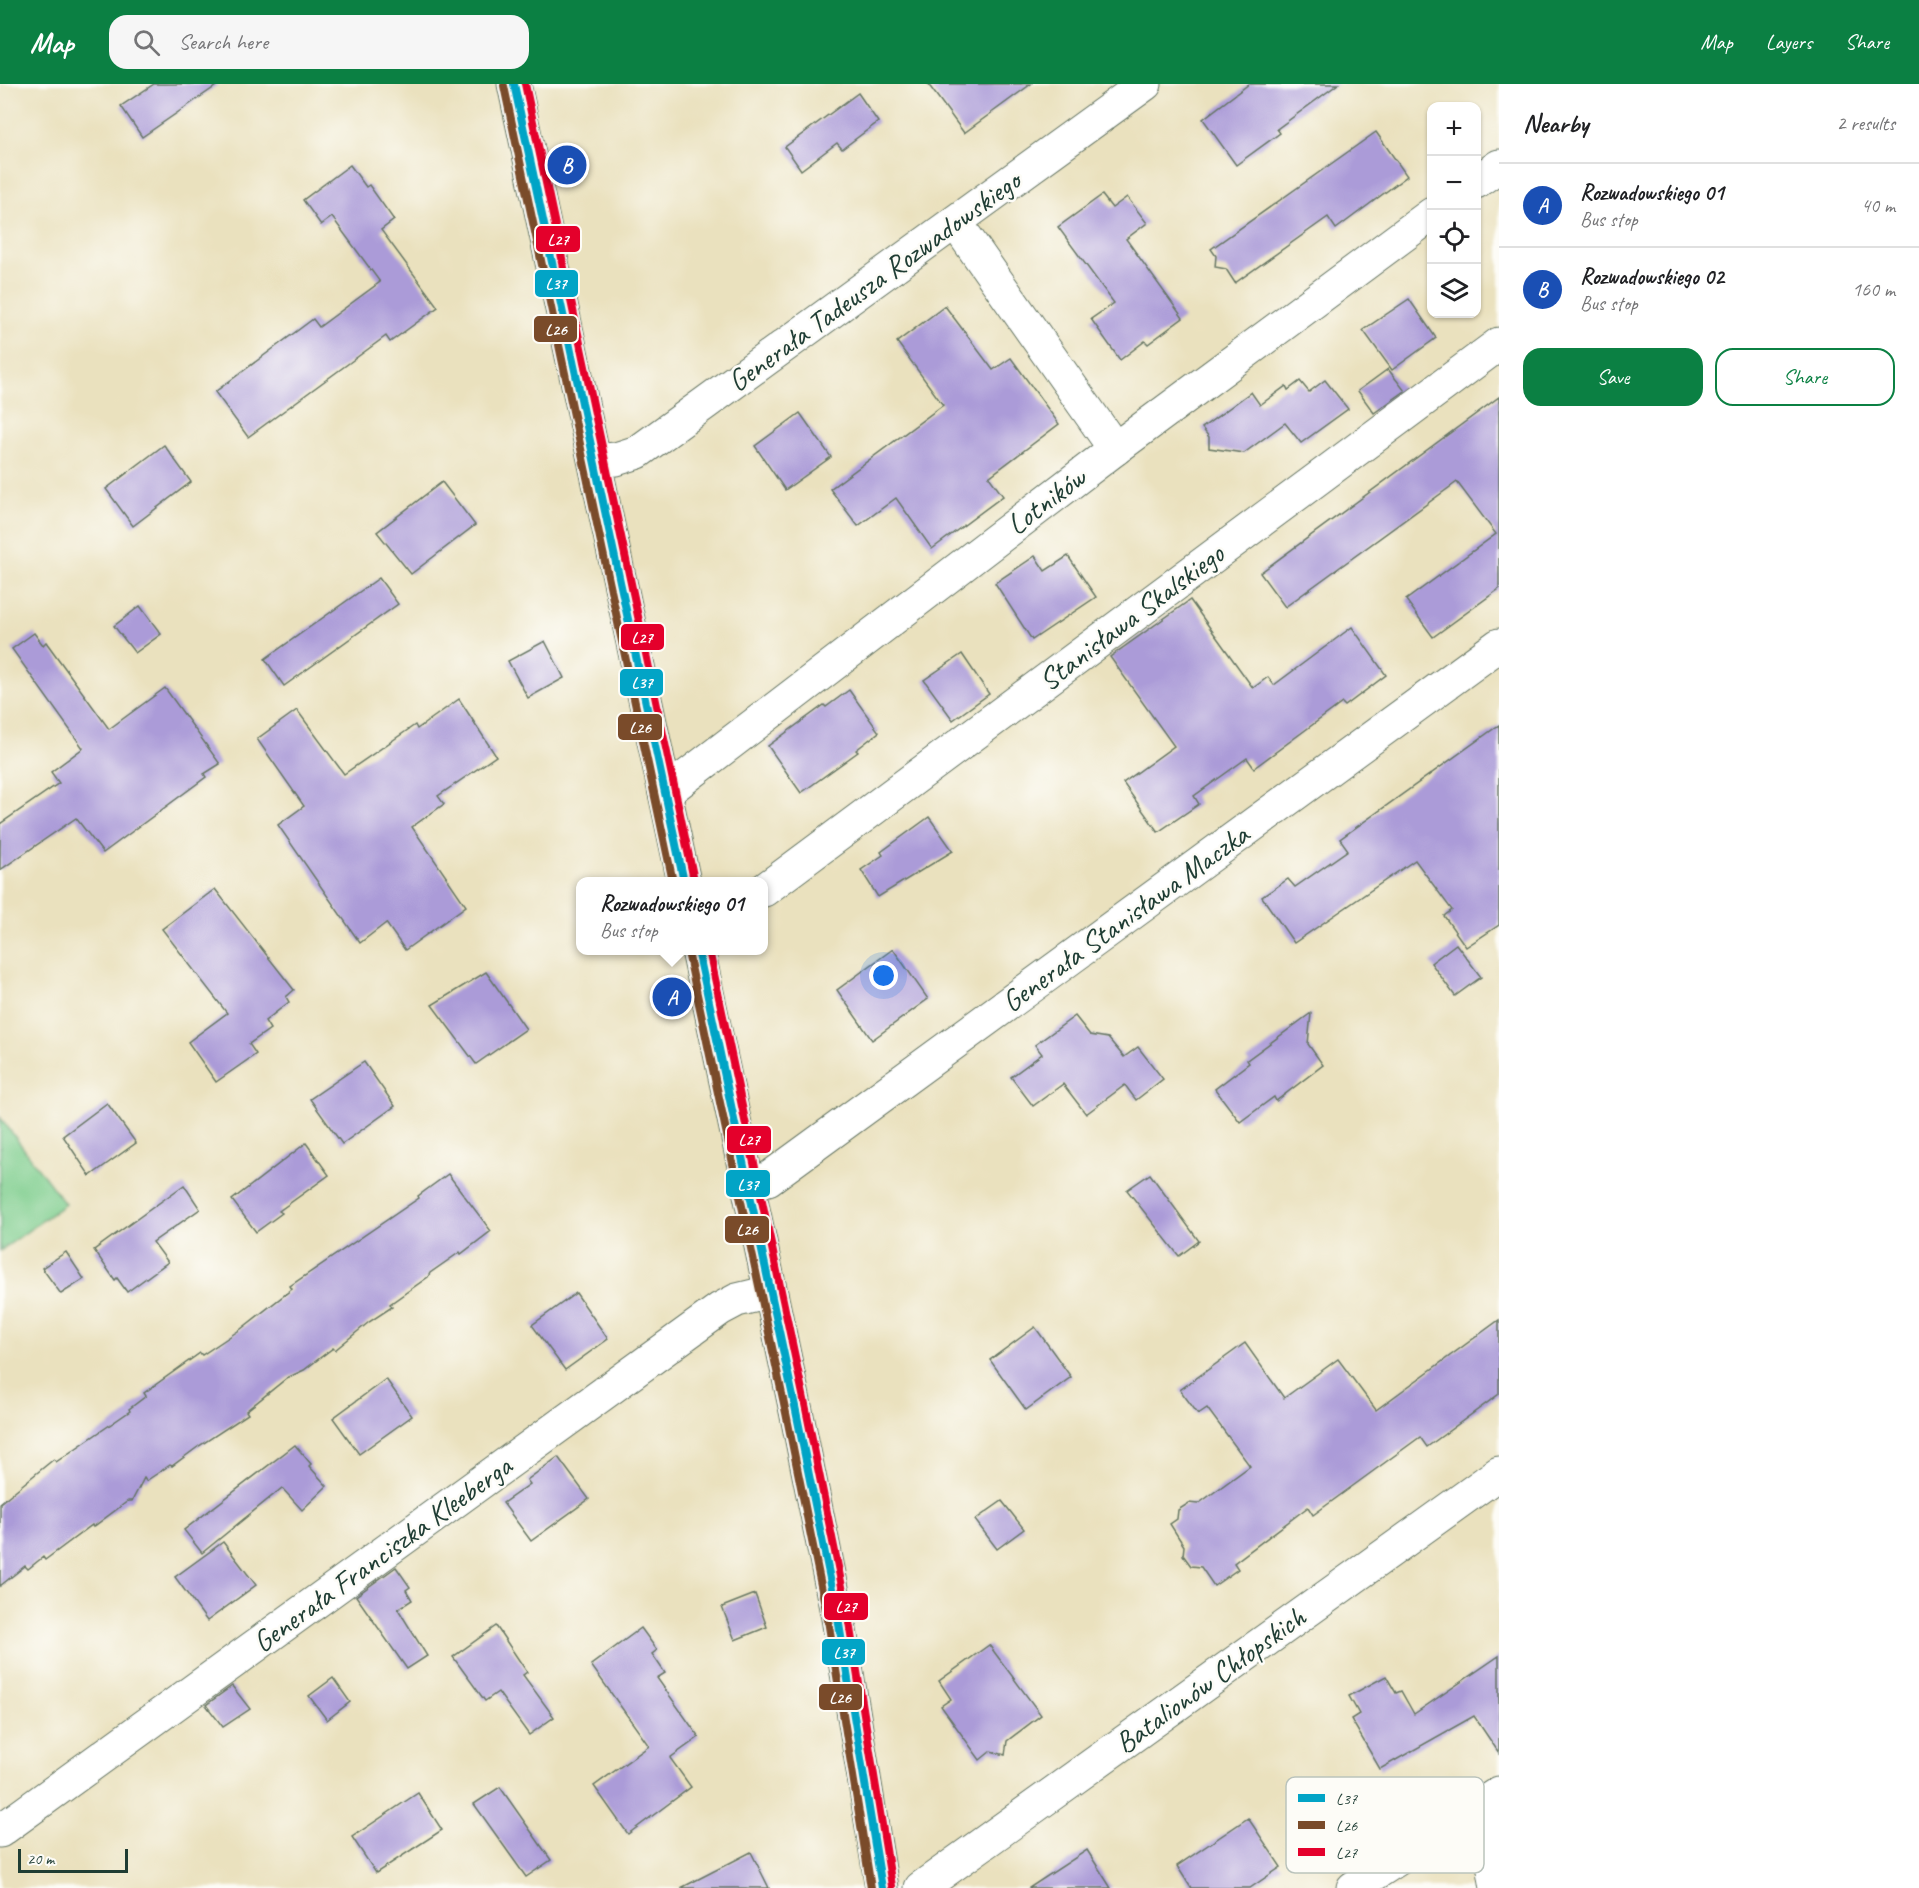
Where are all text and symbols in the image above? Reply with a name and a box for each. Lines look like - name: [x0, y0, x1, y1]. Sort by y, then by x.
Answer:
- search box: [109, 15, 529, 69]
- text: Map: [30, 25, 73, 60]
- icon: search: [130, 26, 163, 59]
- text: Search here: [178, 28, 268, 56]
- text: Map: [1700, 29, 1733, 55]
- text: Layers: [1766, 29, 1812, 55]
- text: Share: [1845, 29, 1889, 55]
- map controls: [1427, 102, 1481, 318]
- button: +: [1427, 102, 1481, 156]
- text: Nearby: [1523, 107, 1588, 140]
- text: 2 results: [1836, 111, 1895, 136]
- pin: B: [548, 142, 586, 188]
- button: −: [1427, 156, 1481, 210]
- street label: Generała Tadeusza Rozwadowskiego: [720, 160, 1031, 400]
- text: Rozwadowskiego 01: [1580, 179, 1724, 207]
- text: A: [1537, 193, 1548, 218]
- text: 40 m: [1861, 193, 1895, 218]
- text: Bus stop: [1580, 207, 1638, 232]
- button: locate: [1427, 210, 1481, 264]
- line badge: L27: [535, 225, 581, 253]
- text: L27: [547, 230, 570, 250]
- text: Rozwadowskiego 02: [1580, 263, 1724, 291]
- button: layers: [1427, 264, 1481, 318]
- line badge: L37: [534, 269, 579, 298]
- text: L37: [545, 274, 568, 294]
- text: B: [1537, 277, 1548, 302]
- text: 160 m: [1852, 277, 1895, 302]
- text: Bus stop: [1580, 291, 1638, 316]
- line badge: L26: [533, 315, 578, 343]
- text: L26: [545, 320, 568, 340]
- button: Save: [1523, 348, 1703, 406]
- button: Share: [1715, 348, 1895, 406]
- street label: Lotników: [999, 457, 1095, 543]
- street label: Stanisława Skalskiego: [1031, 534, 1232, 699]
- line badge: L27: [620, 623, 665, 651]
- text: L27: [631, 628, 654, 648]
- line badge: L37: [619, 668, 664, 697]
- text: L37: [631, 673, 654, 693]
- line badge: L26: [617, 713, 663, 741]
- text: L26: [629, 718, 652, 738]
- street label: Generała Stanisława Maczka: [994, 814, 1258, 1021]
- popup: [576, 877, 768, 955]
- text: Rozwadowskiego 01: [600, 890, 744, 918]
- text: Bus stop: [600, 918, 658, 943]
- your location: [869, 961, 898, 990]
- pin: A: [652, 974, 692, 1020]
- line badge: L27: [726, 1125, 772, 1154]
- text: L27: [738, 1130, 761, 1150]
- line badge: L37: [725, 1169, 771, 1198]
- text: L37: [737, 1175, 760, 1195]
- line badge: L26: [724, 1215, 770, 1244]
- text: L26: [736, 1220, 759, 1240]
- street label: Generała Franciszka Kleeberga: [245, 1446, 521, 1661]
- line badge: L27: [823, 1592, 869, 1621]
- text: L27: [835, 1597, 858, 1617]
- street label: Batalionów Chłopskich: [1107, 1597, 1314, 1762]
- line badge: L37: [821, 1638, 866, 1666]
- text: L37: [833, 1643, 856, 1663]
- line badge: L26: [818, 1683, 863, 1711]
- text: L26: [829, 1688, 852, 1708]
- legend: [1286, 1777, 1484, 1873]
- text: L37: [1336, 1789, 1358, 1809]
- text: L26: [1336, 1816, 1358, 1836]
- text: L27: [1336, 1843, 1358, 1863]
- scale bar: [18, 1846, 128, 1874]
- text: 20 m: [27, 1849, 54, 1869]

